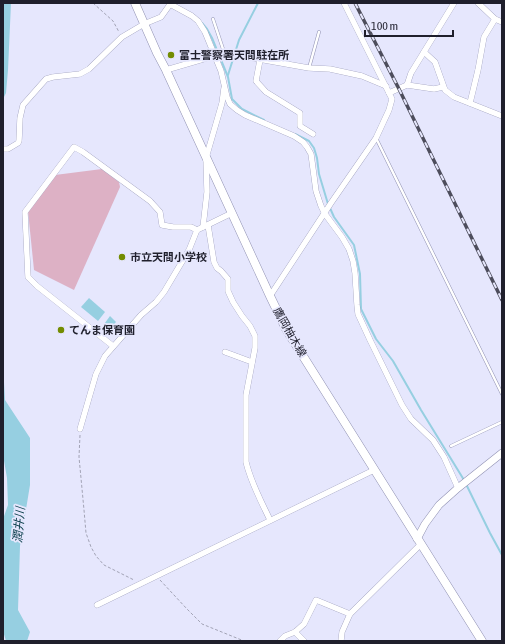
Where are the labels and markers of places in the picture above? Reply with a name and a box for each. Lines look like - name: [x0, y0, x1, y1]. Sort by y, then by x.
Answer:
- place label: 富士警察署天間駐在所: [179, 49, 289, 61]
- marker: 富士警察署天間駐在所: [166, 50, 176, 60]
- place label: 市立天間小学校: [130, 251, 207, 263]
- marker: 市立天間小学校: [117, 252, 127, 262]
- place label: てんま保育園: [69, 324, 135, 336]
- marker: てんま保育園: [56, 325, 66, 335]

